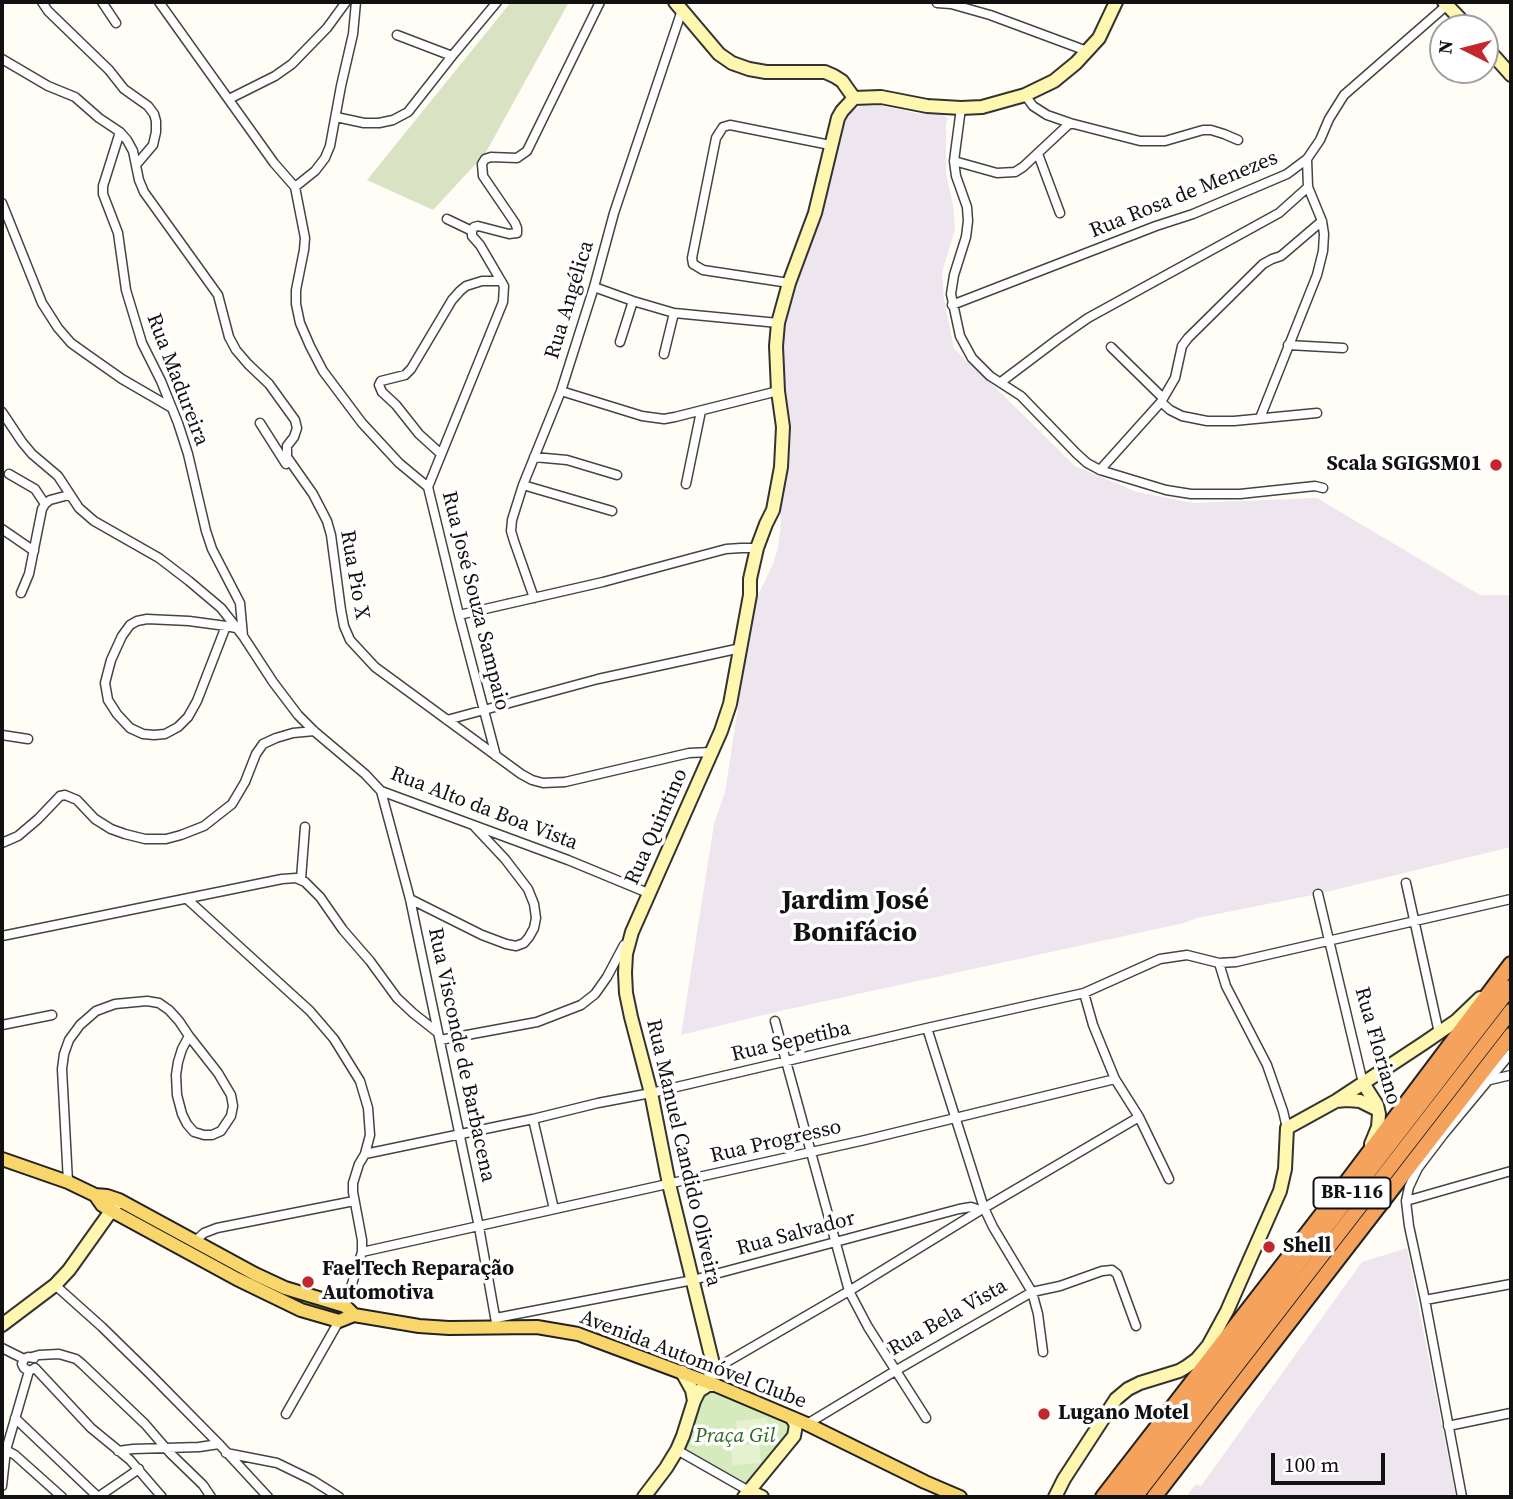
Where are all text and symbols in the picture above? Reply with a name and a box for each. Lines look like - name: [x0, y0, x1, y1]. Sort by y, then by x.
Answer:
- north arrow: [1429, 14, 1499, 84]
- text: N: [1431, 39, 1459, 55]
- street label: Rua Rosa de Menezes: [1086, 146, 1282, 244]
- street label: Rua Angélica: [540, 238, 600, 362]
- street label: Rua Madureira: [140, 310, 214, 450]
- place label: Scala SGIGSM01: [1326, 452, 1482, 478]
- marker: Scala SGIGSM01: [1488, 457, 1504, 473]
- street label: Rua José Souza Sampaio: [436, 489, 514, 713]
- street label: Rua Pio X: [334, 528, 374, 622]
- street label: Rua Alto da Boa Vista: [387, 762, 581, 856]
- street label: Rua Quintino: [620, 765, 694, 889]
- district label: Jardim José Bonifácio: [781, 885, 929, 951]
- street label: Rua Visconde de Barbacena: [422, 926, 500, 1184]
- street label: Rua Floriano: [1348, 984, 1406, 1108]
- street label: Rua Sepetiba: [729, 1016, 853, 1068]
- street label: Rua Manuel Candido Oliveira: [640, 1017, 726, 1289]
- street label: Rua Progresso: [708, 1115, 844, 1169]
- road number: BR-116: [1314, 1177, 1390, 1208]
- street label: Rua Salvador: [734, 1206, 858, 1262]
- place label: Shell: [1283, 1234, 1331, 1260]
- marker: Shell: [1261, 1239, 1277, 1255]
- place label: FaelTech Reparação Automotiva: [322, 1257, 514, 1307]
- marker: FaelTech Reparação Automotiva: [300, 1274, 316, 1290]
- street label: Rua Bela Vista: [884, 1274, 1012, 1362]
- street label: Avenida Automóvel Clube: [576, 1305, 810, 1415]
- place label: Lugano Motel: [1058, 1401, 1189, 1427]
- marker: Lugano Motel: [1036, 1406, 1052, 1422]
- park label: Praça Gil: [695, 1424, 775, 1450]
- scale bar: [1275, 1440, 1389, 1484]
- text: 100 m: [1284, 1450, 1339, 1479]

